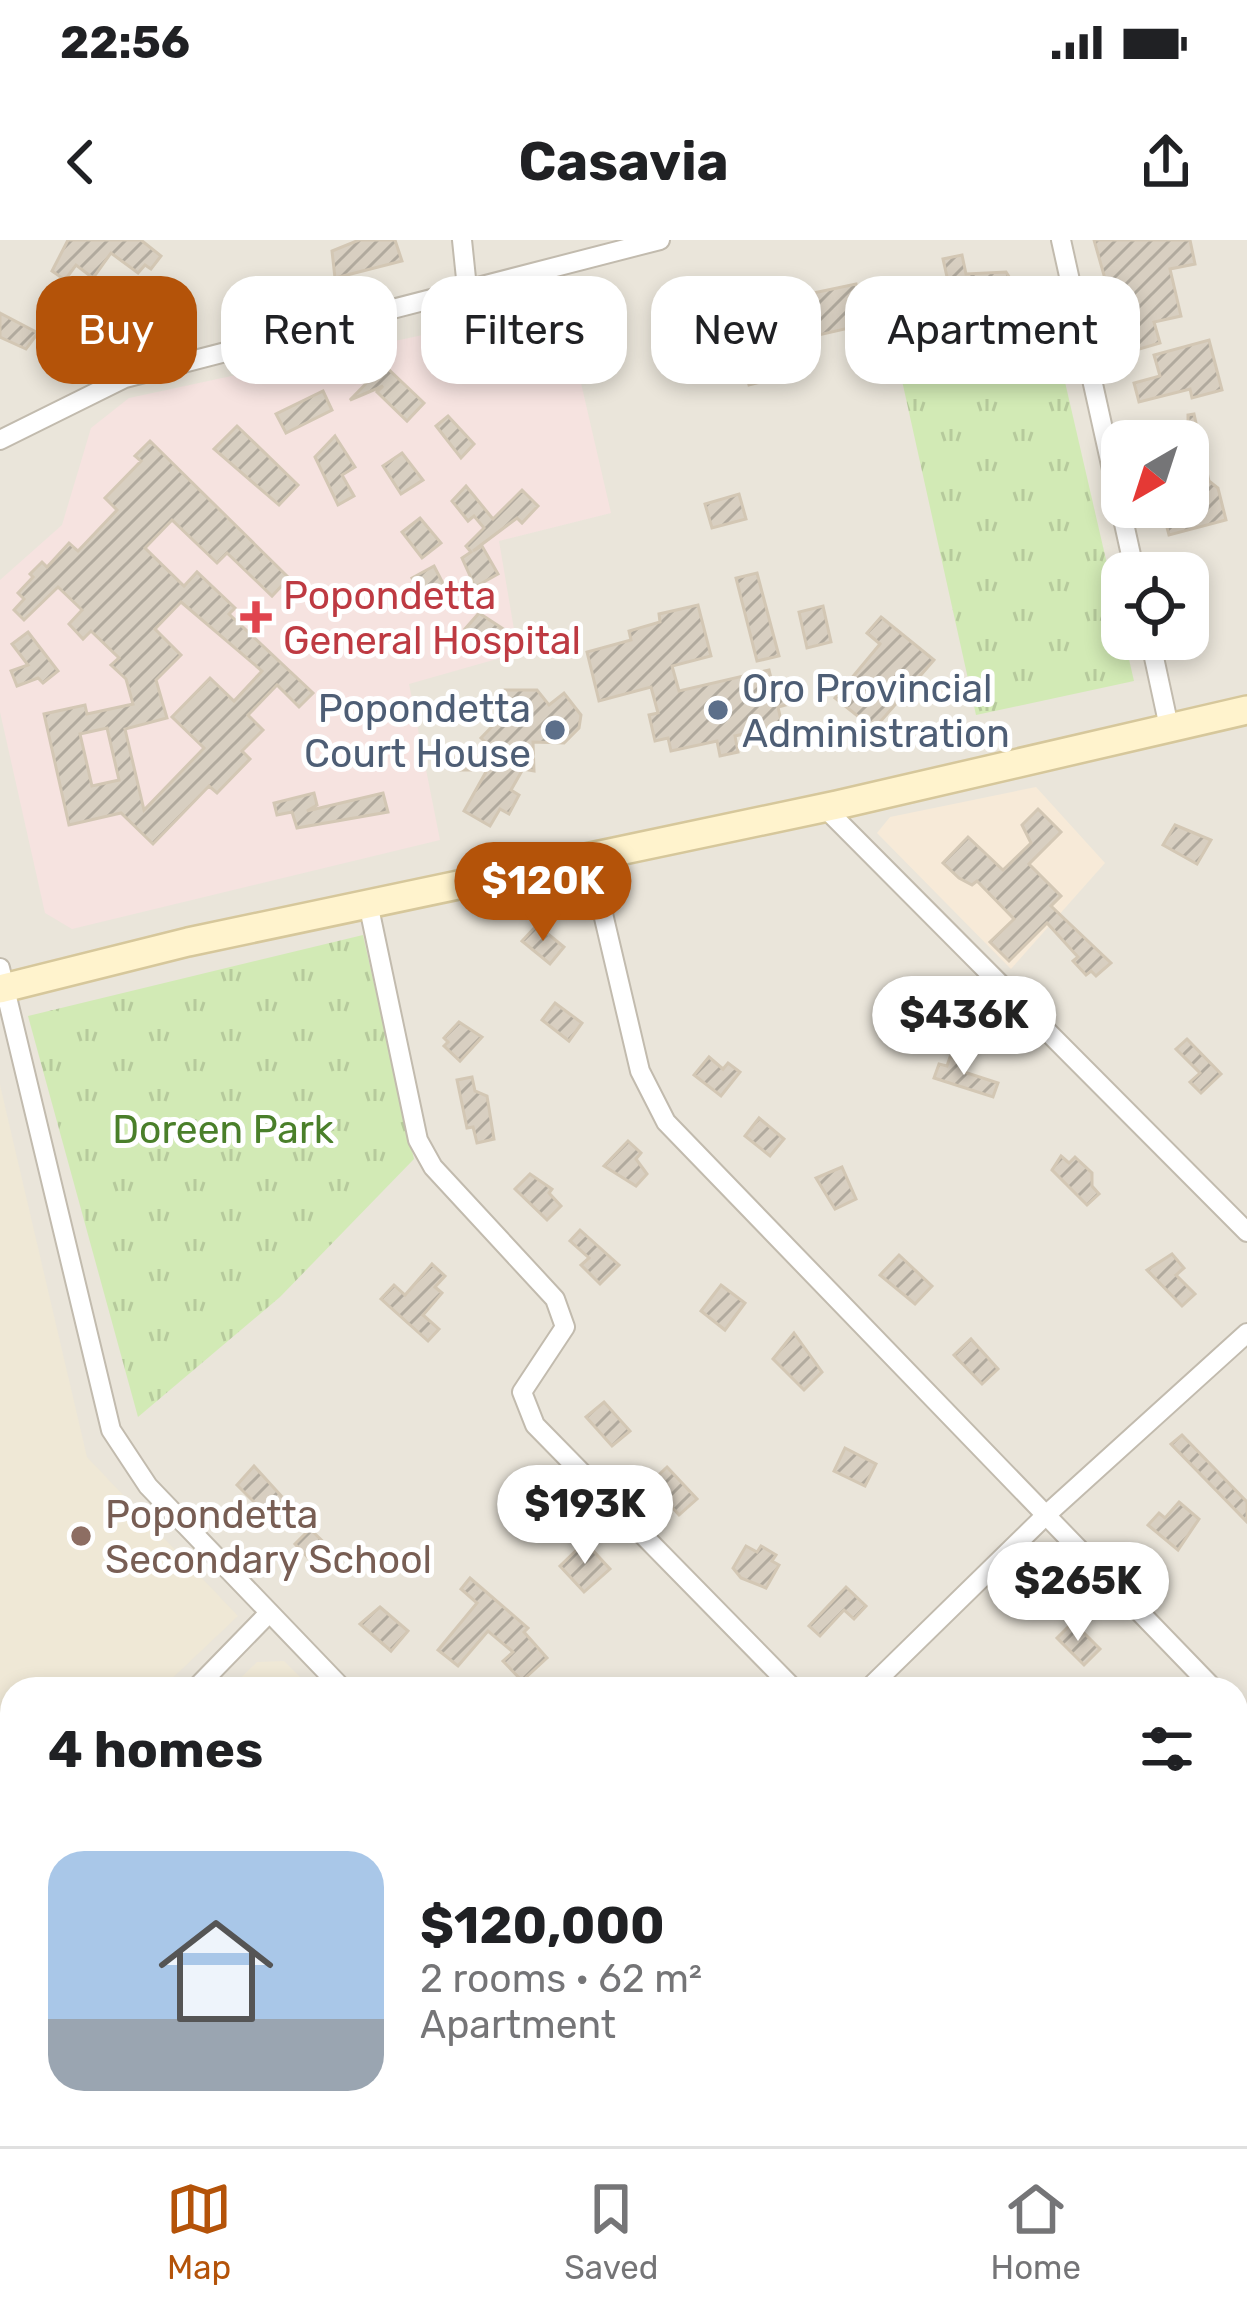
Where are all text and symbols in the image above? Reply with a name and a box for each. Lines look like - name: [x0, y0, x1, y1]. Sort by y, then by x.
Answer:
- text: 22:56: [60, 16, 190, 69]
- icon: back: [48, 129, 114, 195]
- icon: share: [1133, 129, 1199, 195]
- text: Casavia: [518, 130, 729, 194]
- chip: Buy: [36, 276, 197, 384]
- chip: Rent: [221, 276, 397, 384]
- chip: Filters: [421, 276, 627, 384]
- chip: New: [651, 276, 821, 384]
- chip: Apartment: [845, 276, 1140, 384]
- north arrow: [1101, 420, 1209, 528]
- map controls: [1101, 420, 1209, 660]
- button: locate: [1101, 552, 1209, 660]
- place label: Popondetta General Hospital: [283, 573, 581, 664]
- marker: Popondetta General Hospital: [240, 601, 272, 633]
- place label: Oro Provincial Administration: [742, 666, 1010, 757]
- place label: Popondetta Court House: [304, 686, 531, 777]
- marker: Oro Provincial Administration: [705, 697, 731, 723]
- marker: Popondetta Court House: [542, 717, 568, 743]
- pin: $120K: [459, 842, 627, 944]
- text: $120K: [481, 858, 605, 904]
- pin: $436K: [880, 976, 1048, 1078]
- text: $436K: [899, 992, 1029, 1038]
- park label: Doreen Park: [112, 1107, 334, 1153]
- pin: $193K: [501, 1465, 669, 1567]
- text: $193K: [524, 1481, 646, 1527]
- place label: Popondetta Secondary School: [105, 1492, 432, 1583]
- marker: Popondetta Secondary School: [68, 1523, 94, 1549]
- pin: $265K: [994, 1542, 1162, 1644]
- text: $265K: [1014, 1558, 1142, 1604]
- icon: filters: [1134, 1716, 1200, 1782]
- text: 4 homes: [48, 1719, 263, 1780]
- text: $120,000: [420, 1895, 665, 1956]
- icon: home: [144, 1899, 288, 2043]
- text: 2 rooms · 62 m²: [420, 1956, 702, 2002]
- text: Apartment: [420, 2002, 616, 2048]
- tab: Map: [166, 2176, 232, 2287]
- tab: Saved: [564, 2176, 658, 2287]
- tab: Home: [991, 2176, 1081, 2287]

